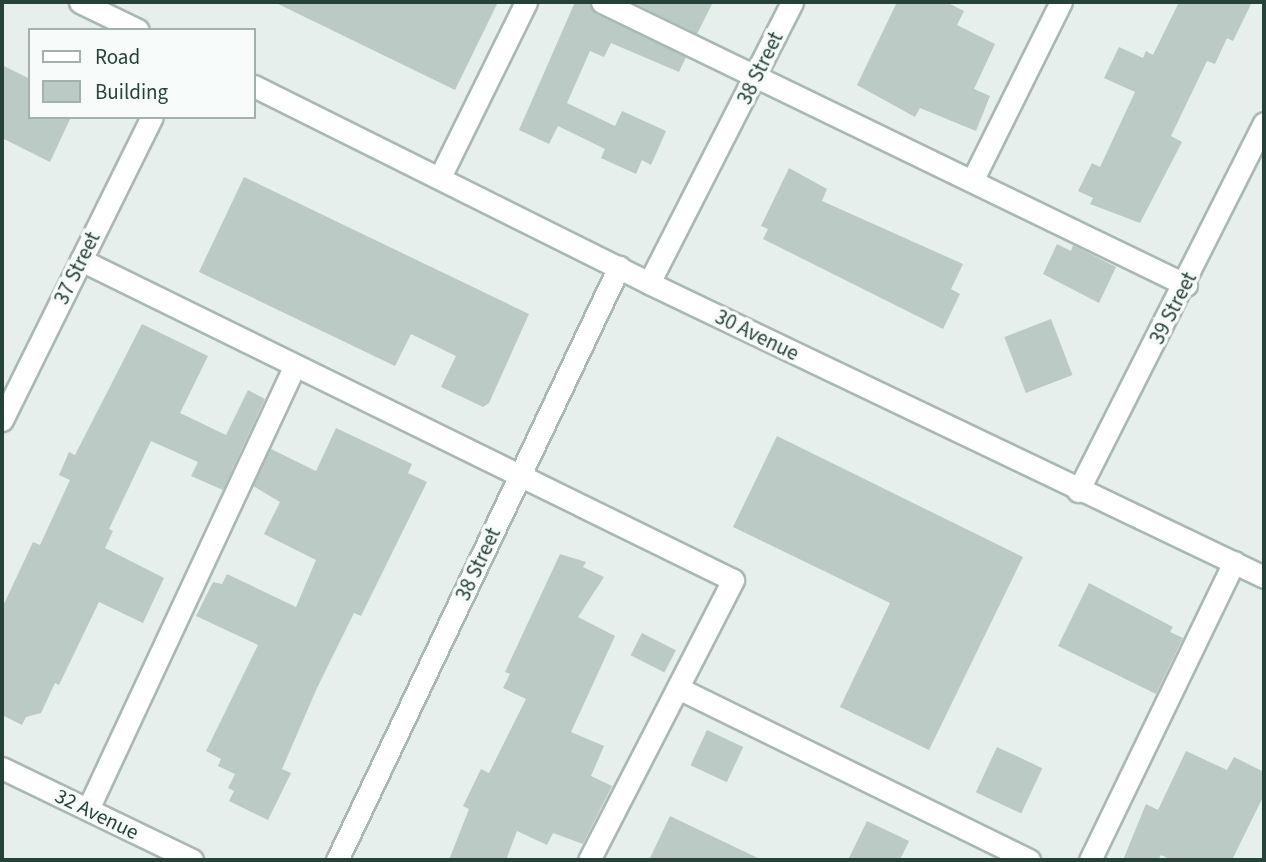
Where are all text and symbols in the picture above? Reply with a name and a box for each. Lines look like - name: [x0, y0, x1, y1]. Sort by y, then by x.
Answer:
- legend: [28, 28, 256, 119]
- street label: 38 Street: [732, 28, 788, 108]
- text: Road: [95, 42, 140, 72]
- text: Building: [95, 77, 168, 107]
- street label: 37 Street: [49, 228, 105, 308]
- street label: 39 Street: [1144, 268, 1202, 348]
- street label: 30 Avenue: [711, 304, 803, 366]
- street label: 38 Street: [450, 523, 506, 605]
- street label: 32 Avenue: [51, 783, 143, 845]

